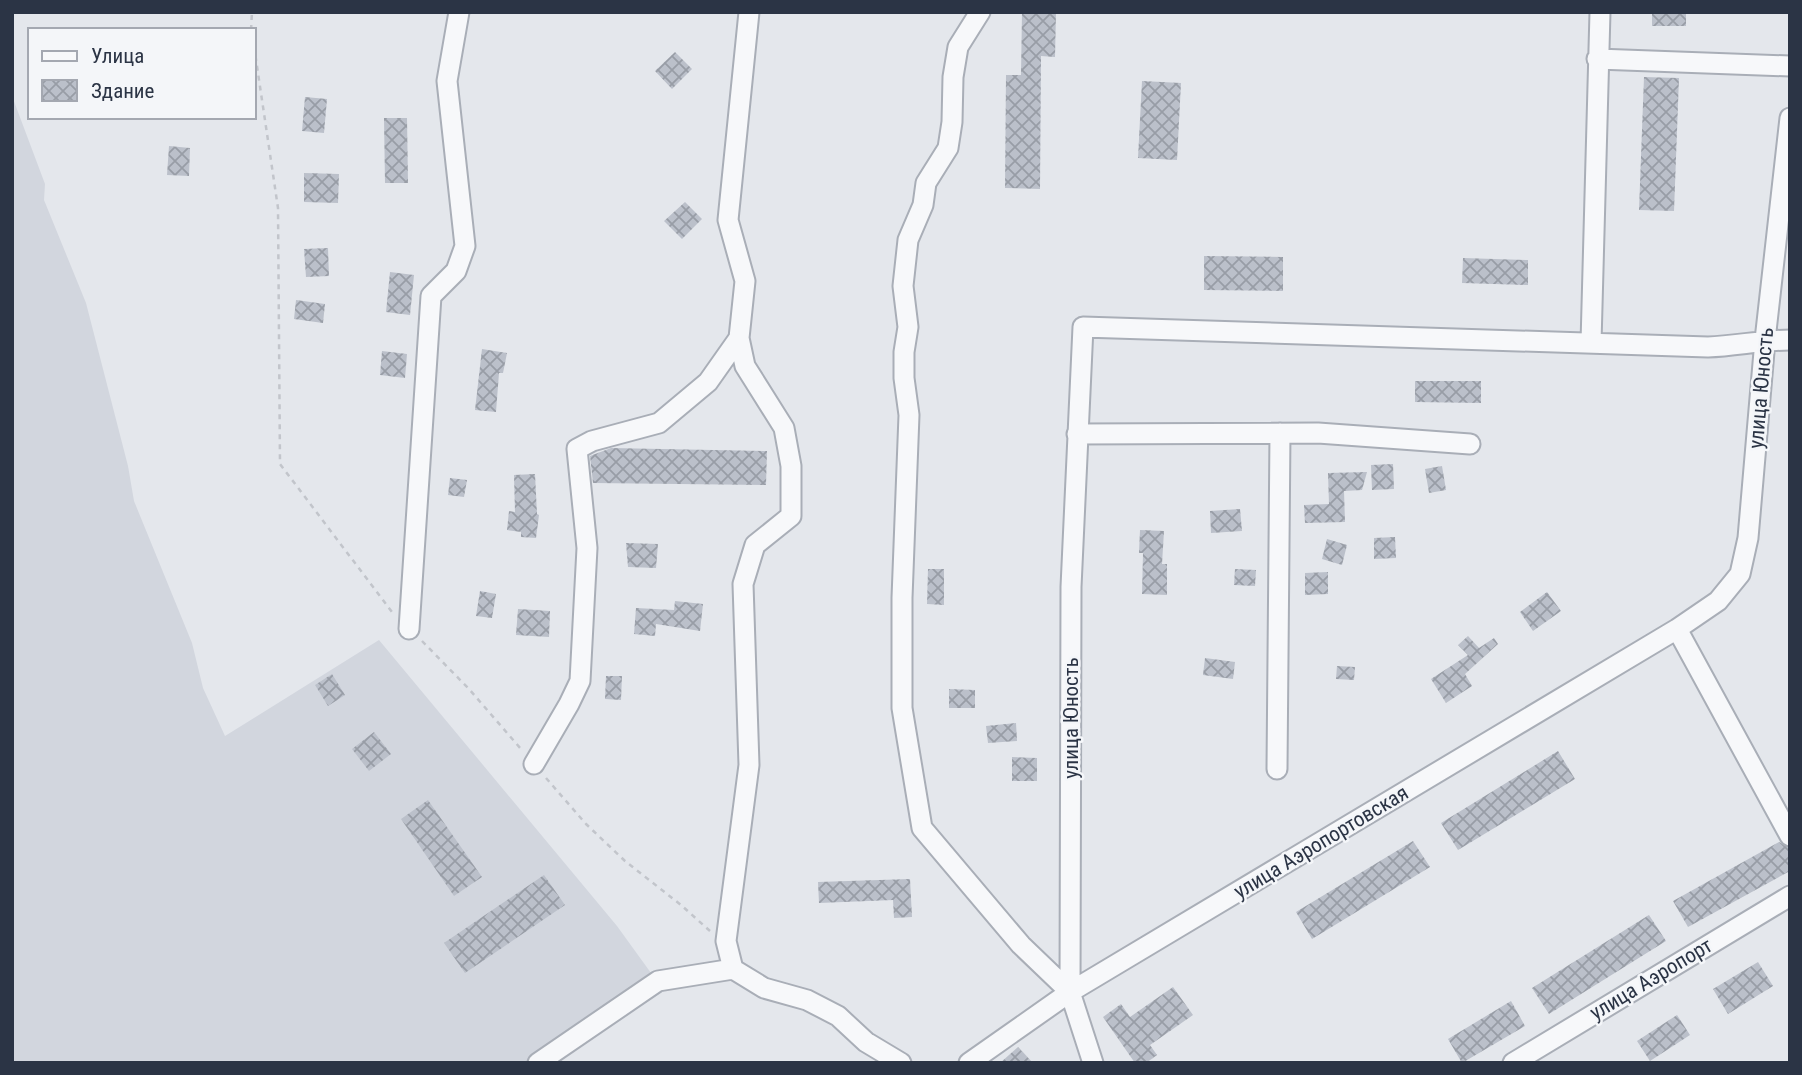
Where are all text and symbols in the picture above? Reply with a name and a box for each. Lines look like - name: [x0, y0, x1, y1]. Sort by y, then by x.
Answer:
- legend: [28, 28, 256, 119]
- text: Улица: [91, 44, 144, 68]
- text: Здание: [91, 79, 155, 103]
- street label: улица Юность: [1744, 326, 1778, 450]
- street label: улица Юность: [1059, 657, 1083, 779]
- street label: улица Аэропортовская: [1230, 780, 1412, 904]
- street label: улица Аэропорт: [1586, 933, 1716, 1025]

